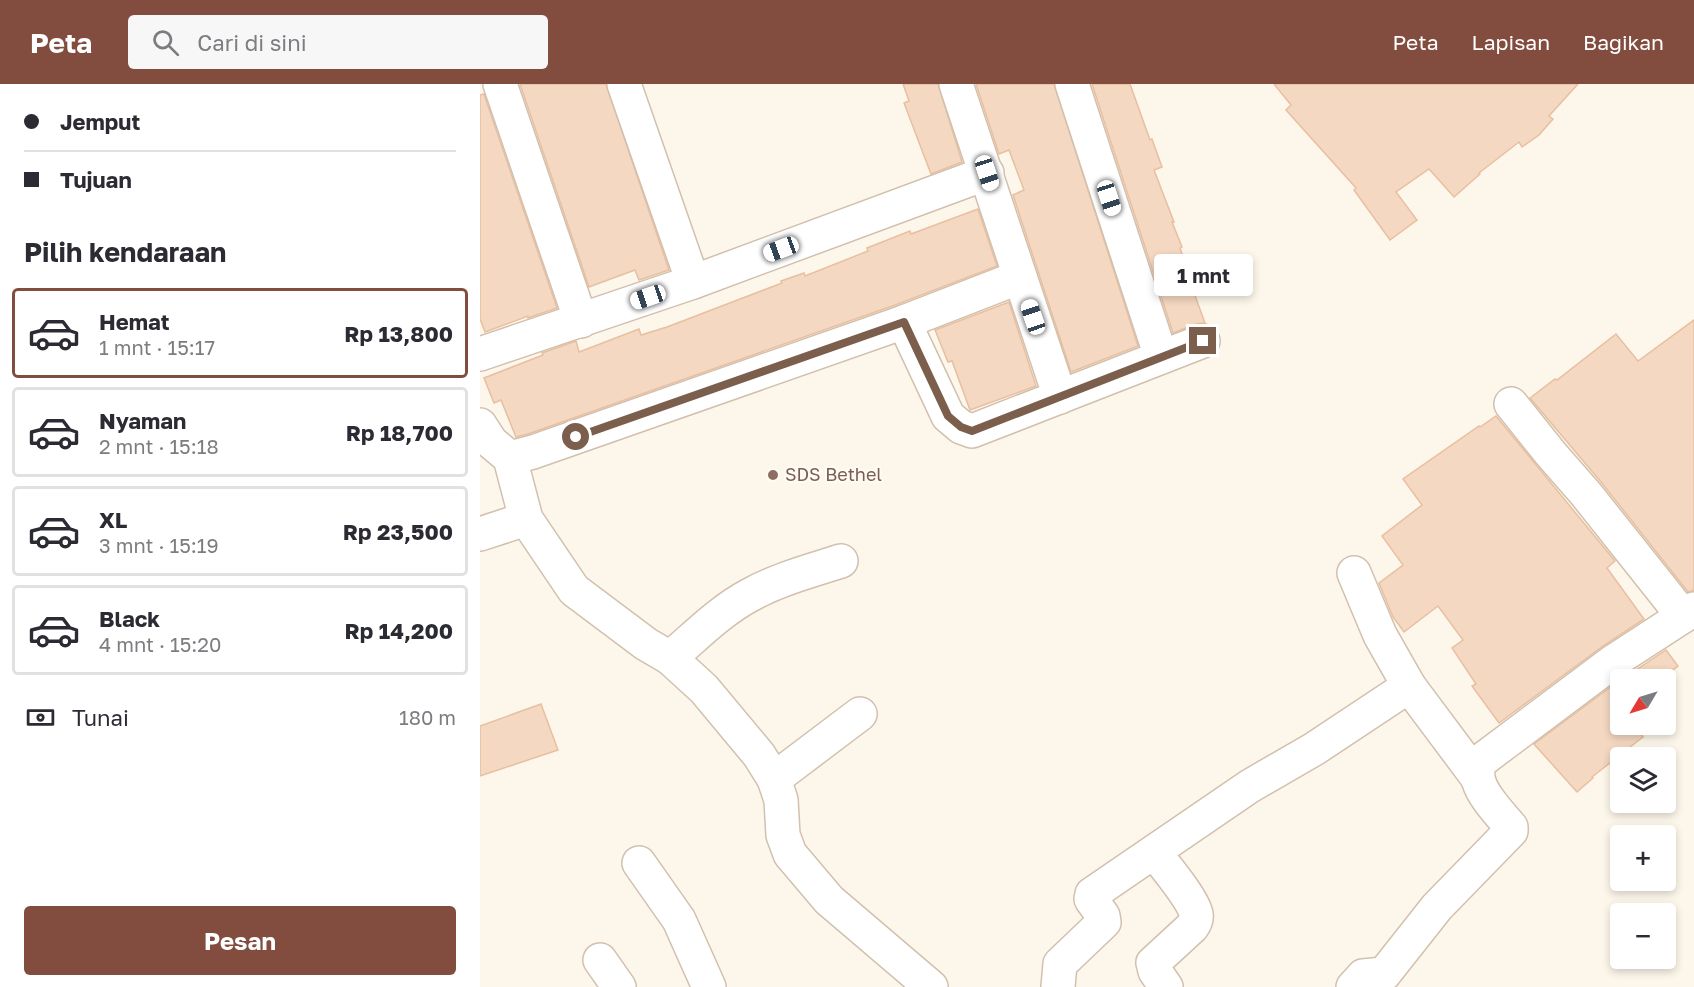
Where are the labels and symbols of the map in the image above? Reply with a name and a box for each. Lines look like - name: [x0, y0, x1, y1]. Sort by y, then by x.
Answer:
- car: [973, 153, 1001, 193]
- car: [1095, 178, 1123, 218]
- car: [761, 234, 801, 264]
- callout: 1 mnt: [1154, 254, 1252, 296]
- car: [628, 283, 668, 311]
- car: [1019, 297, 1047, 337]
- route end: [1189, 327, 1216, 354]
- route start: [562, 423, 589, 450]
- place label: SDS Bethel: [785, 463, 882, 485]
- marker: SDS Bethel: [766, 468, 780, 482]
- north arrow: [1610, 669, 1676, 735]

